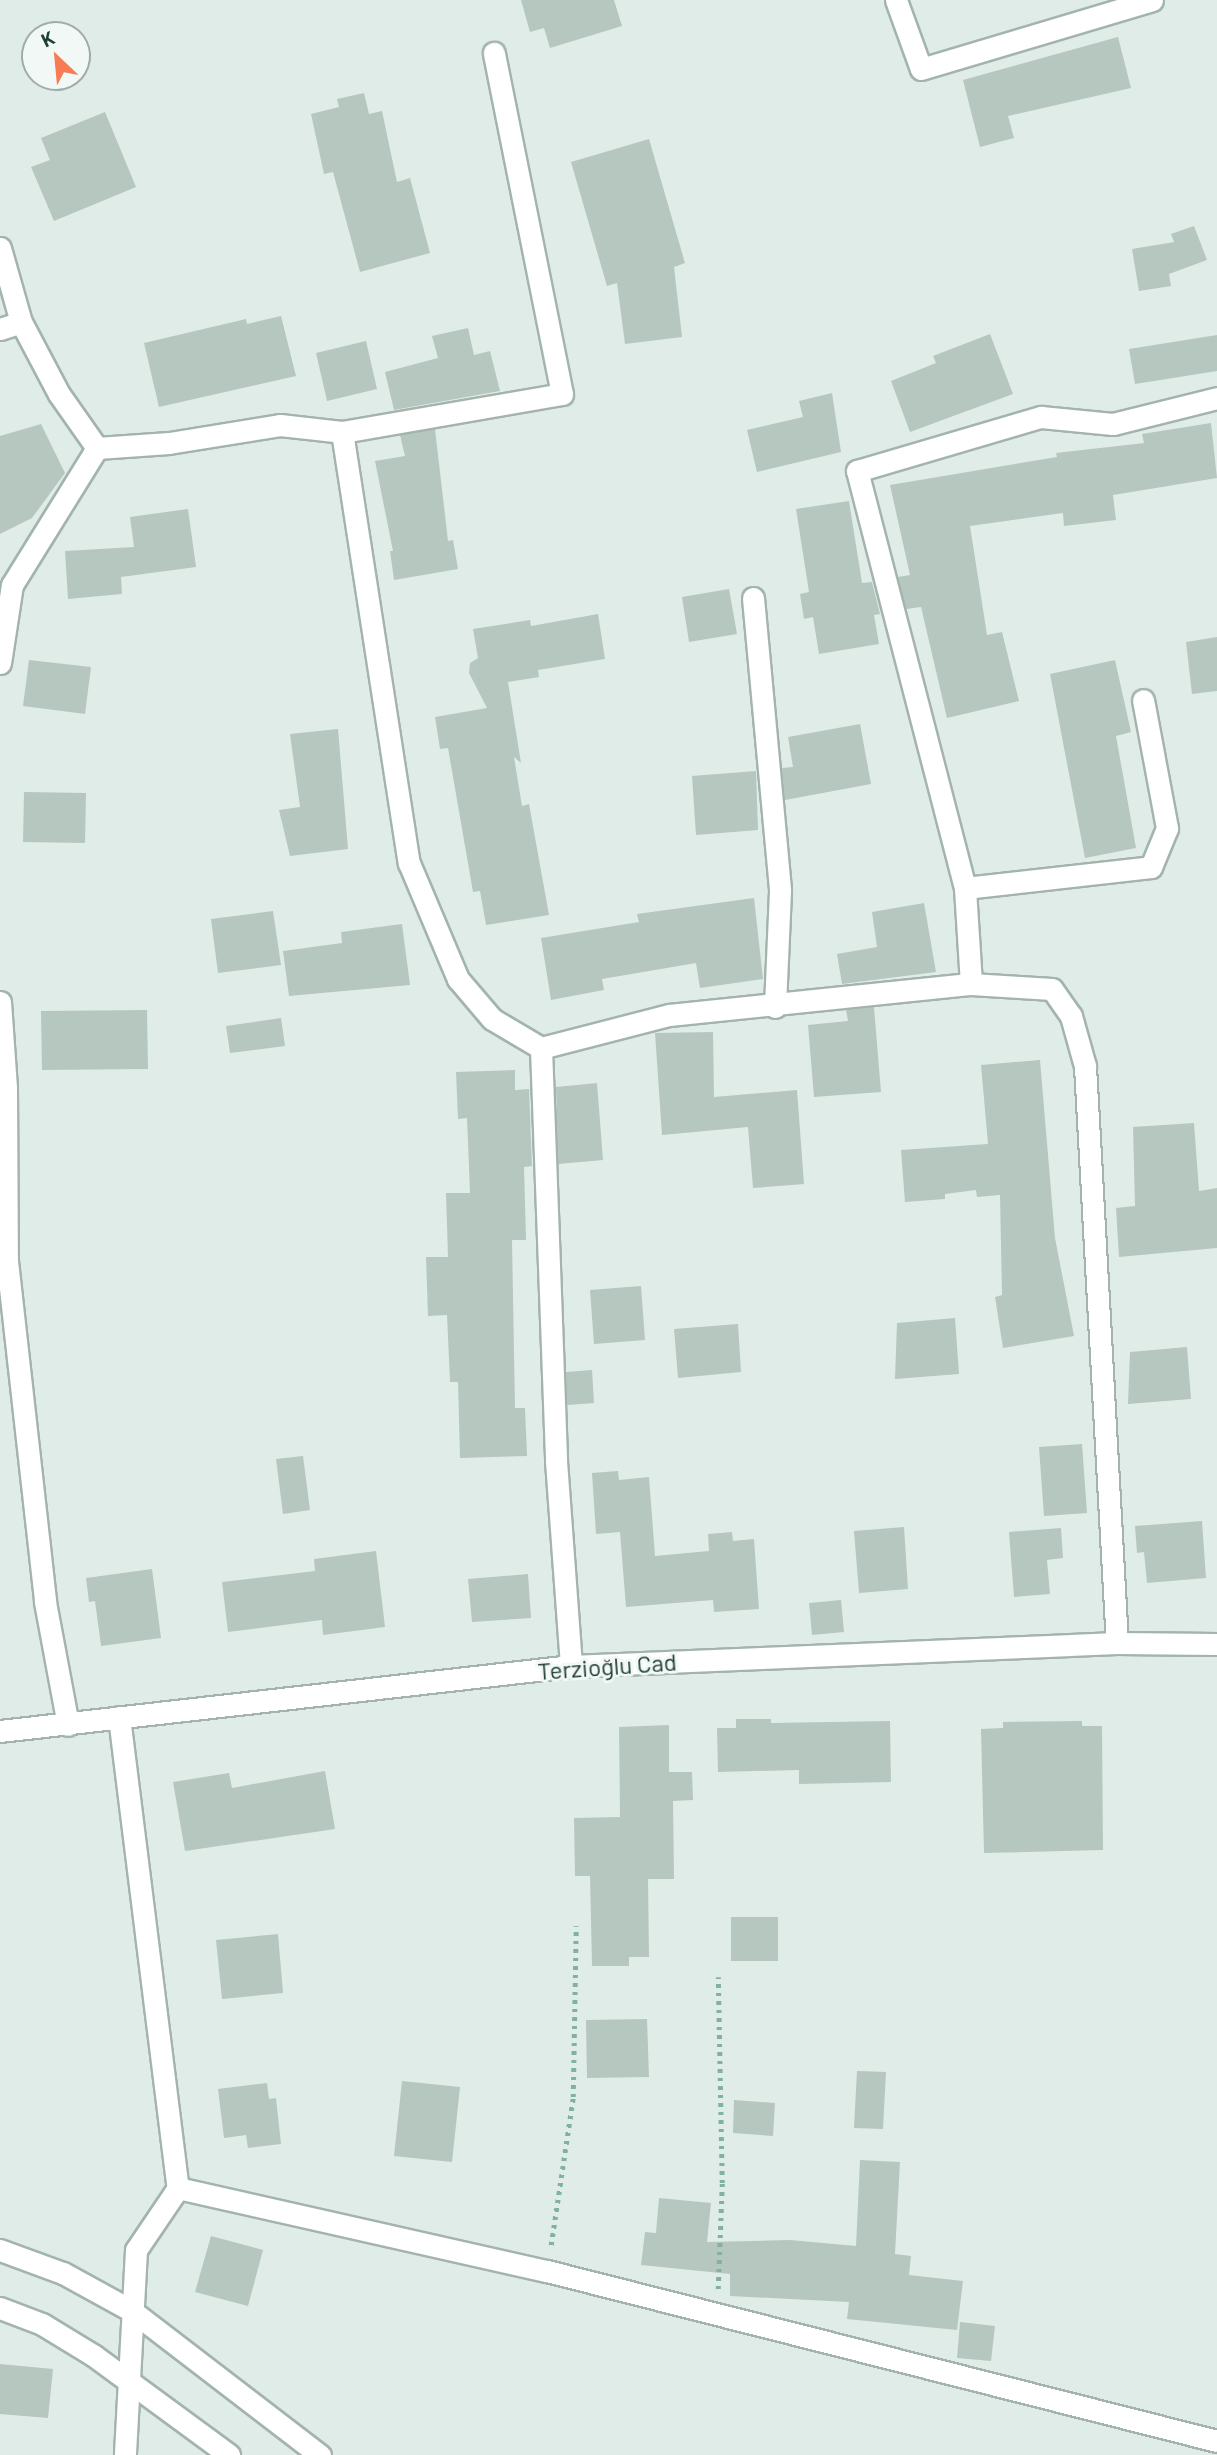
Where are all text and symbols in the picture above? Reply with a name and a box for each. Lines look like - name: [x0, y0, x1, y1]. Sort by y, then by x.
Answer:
- north arrow: [21, 21, 91, 91]
- text: K: [37, 26, 58, 51]
- street label: Terzioğlu Cad: [537, 1647, 677, 1685]

